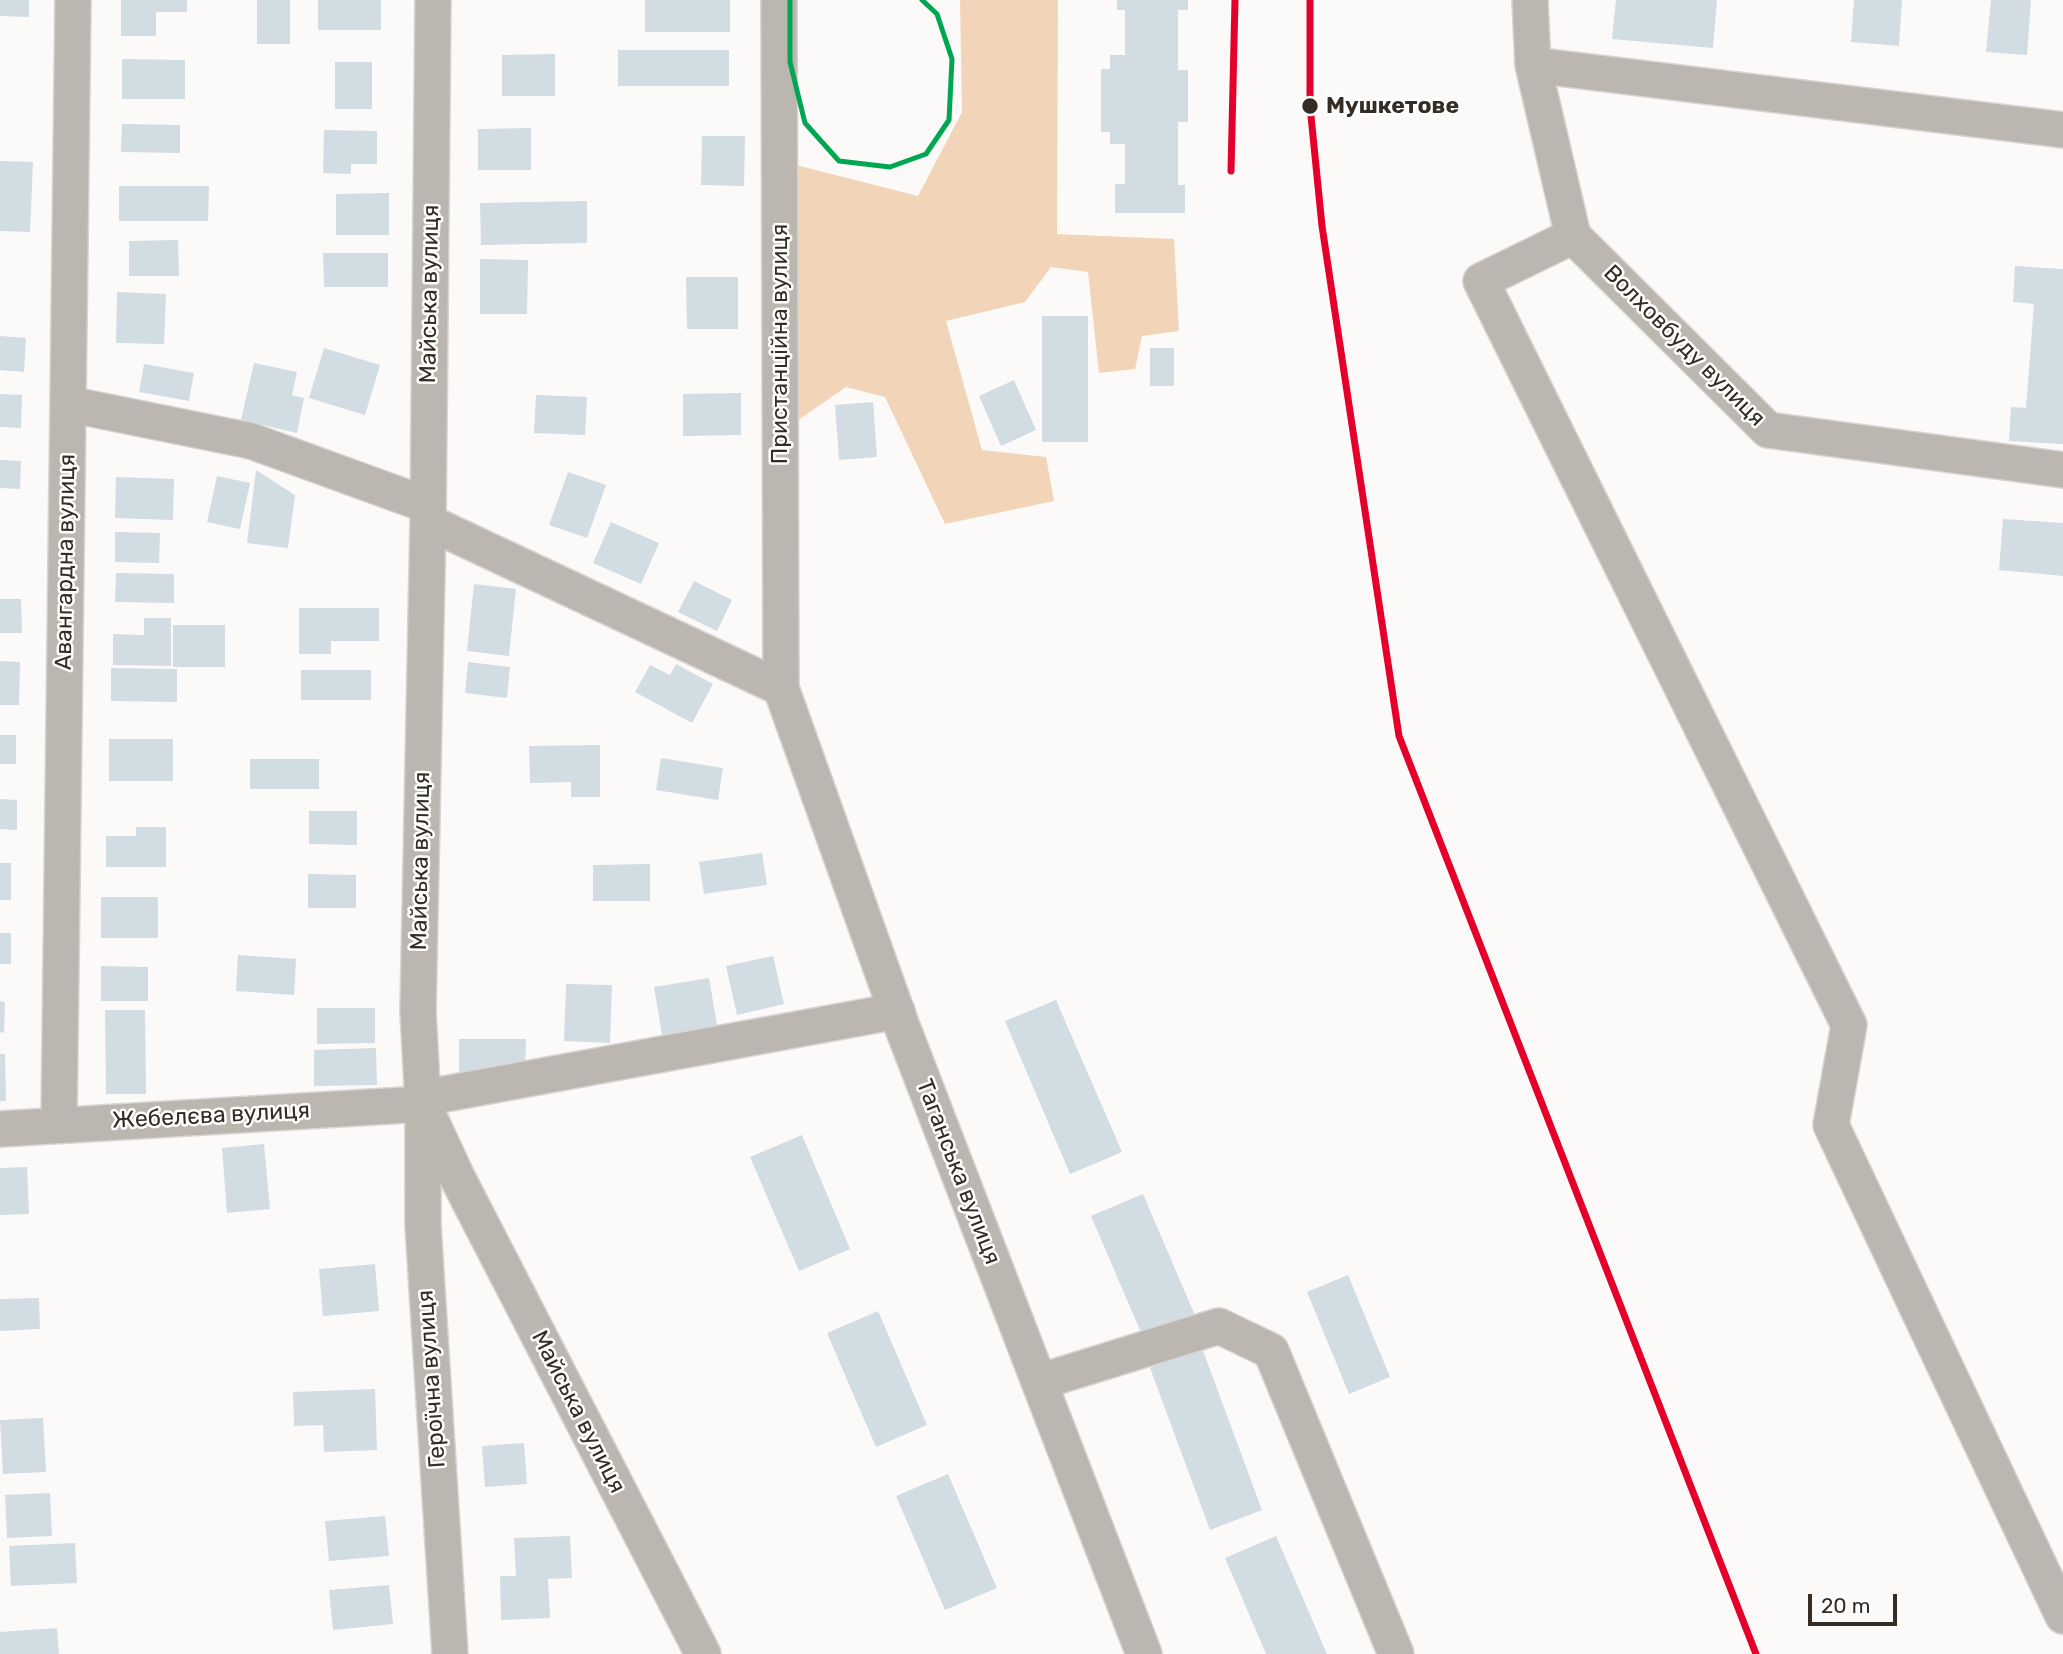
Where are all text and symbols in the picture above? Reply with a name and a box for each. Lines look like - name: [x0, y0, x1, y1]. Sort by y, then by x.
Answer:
- place label: Мушкетове: [1326, 92, 1459, 120]
- marker: Мушкетове: [1300, 96, 1320, 116]
- street label: Майська вулиця: [415, 204, 445, 384]
- street label: Пристанційна вулиця: [766, 224, 794, 464]
- street label: Волховбуду вулиця: [1597, 259, 1771, 433]
- street label: Авангардна вулиця: [50, 454, 82, 670]
- street label: Майська вулиця: [406, 771, 436, 951]
- street label: Таганська вулиця: [910, 1075, 1006, 1269]
- street label: Жебелєва вулиця: [111, 1097, 311, 1135]
- street label: Героїчна вулиця: [412, 1289, 452, 1469]
- street label: Майська вулиця: [525, 1326, 631, 1498]
- scale bar: [1811, 1580, 1900, 1624]
- text: 20 m: [1821, 1593, 1870, 1618]

